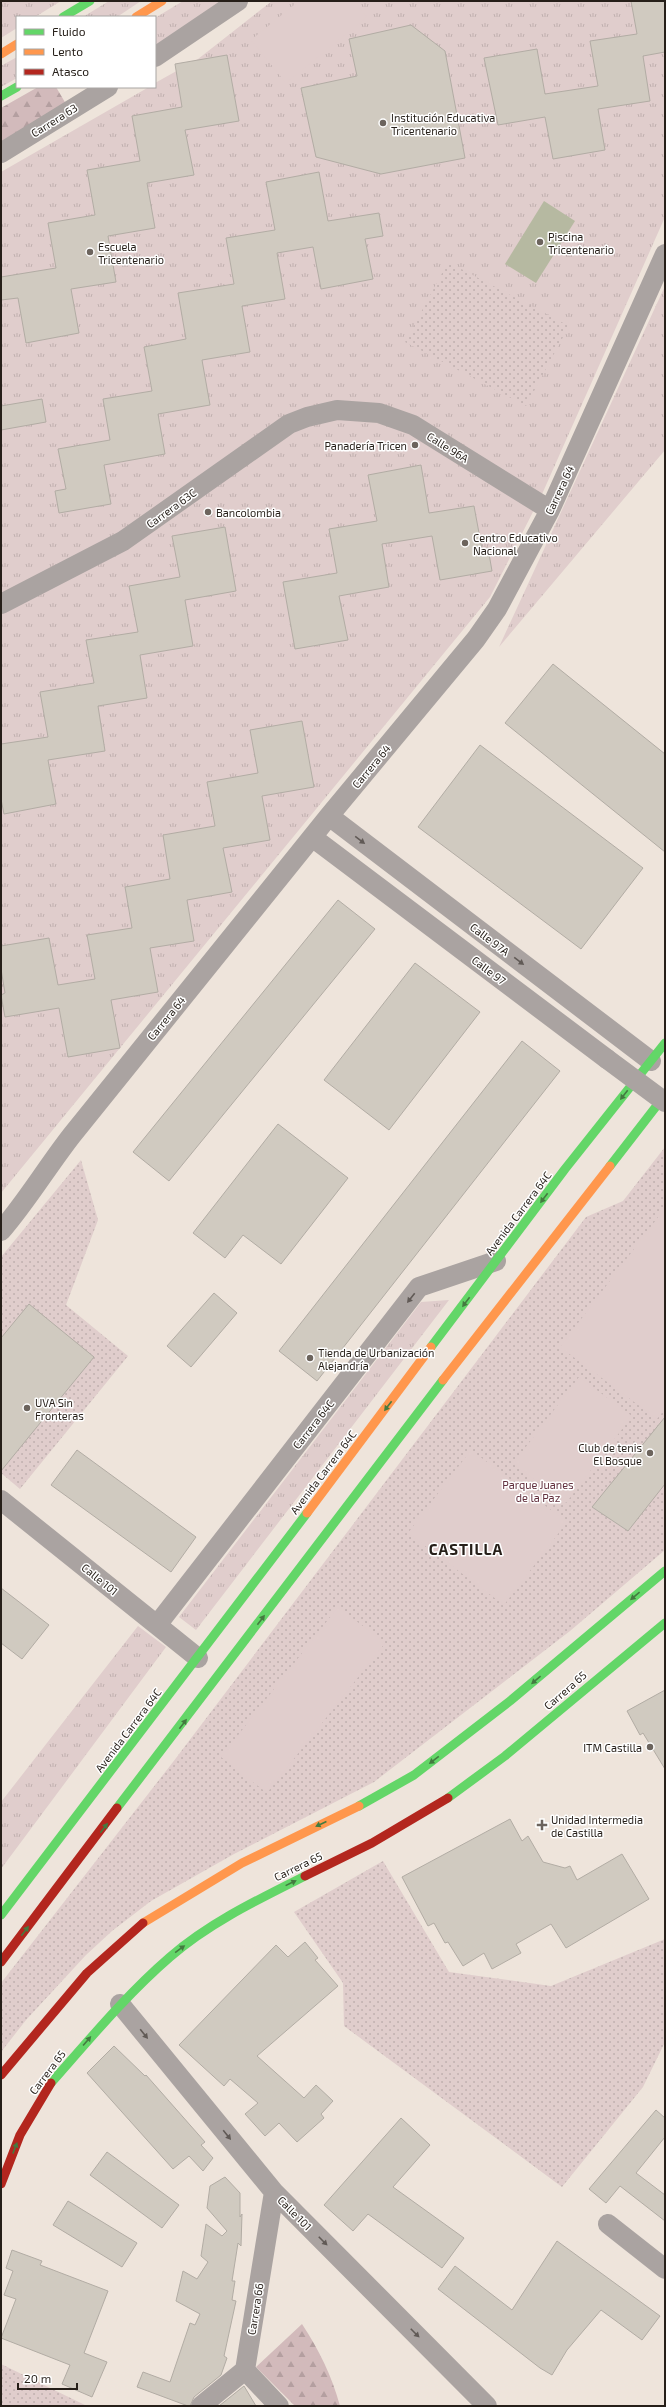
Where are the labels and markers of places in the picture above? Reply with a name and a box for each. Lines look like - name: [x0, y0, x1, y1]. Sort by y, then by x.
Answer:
- place label: Institución Educativa Tricentenario: [391, 111, 495, 137]
- marker: Institución Educativa Tricentenario: [378, 118, 388, 128]
- place label: Piscina Tricentenario: [548, 230, 614, 256]
- marker: Piscina Tricentenario: [535, 237, 545, 247]
- place label: Escuela Tricentenario: [98, 240, 164, 266]
- marker: Escuela Tricentenario: [85, 247, 95, 257]
- place label: Panadería Tricen: [324, 439, 407, 452]
- marker: Panadería Tricen: [410, 440, 420, 450]
- place label: Bancolombia: [216, 506, 281, 519]
- marker: Bancolombia: [203, 507, 213, 517]
- place label: Centro Educativo Nacional: [473, 531, 558, 557]
- marker: Centro Educativo Nacional: [460, 538, 470, 548]
- place label: Tienda de Urbanización Alejandría: [318, 1346, 434, 1373]
- marker: Tienda de Urbanización Alejandría: [305, 1353, 315, 1363]
- place label: UVA Sin Fronteras: [35, 1396, 84, 1422]
- marker: UVA Sin Fronteras: [22, 1403, 32, 1413]
- place label: Club de tenis El Bosque: [578, 1441, 642, 1467]
- marker: Club de tenis El Bosque: [645, 1448, 655, 1458]
- place label: ITM Castilla: [583, 1741, 642, 1754]
- marker: ITM Castilla: [645, 1742, 655, 1752]
- place label: Unidad Intermedia de Castilla: [551, 1813, 643, 1839]
- marker: Unidad Intermedia de Castilla: [536, 1819, 548, 1831]

